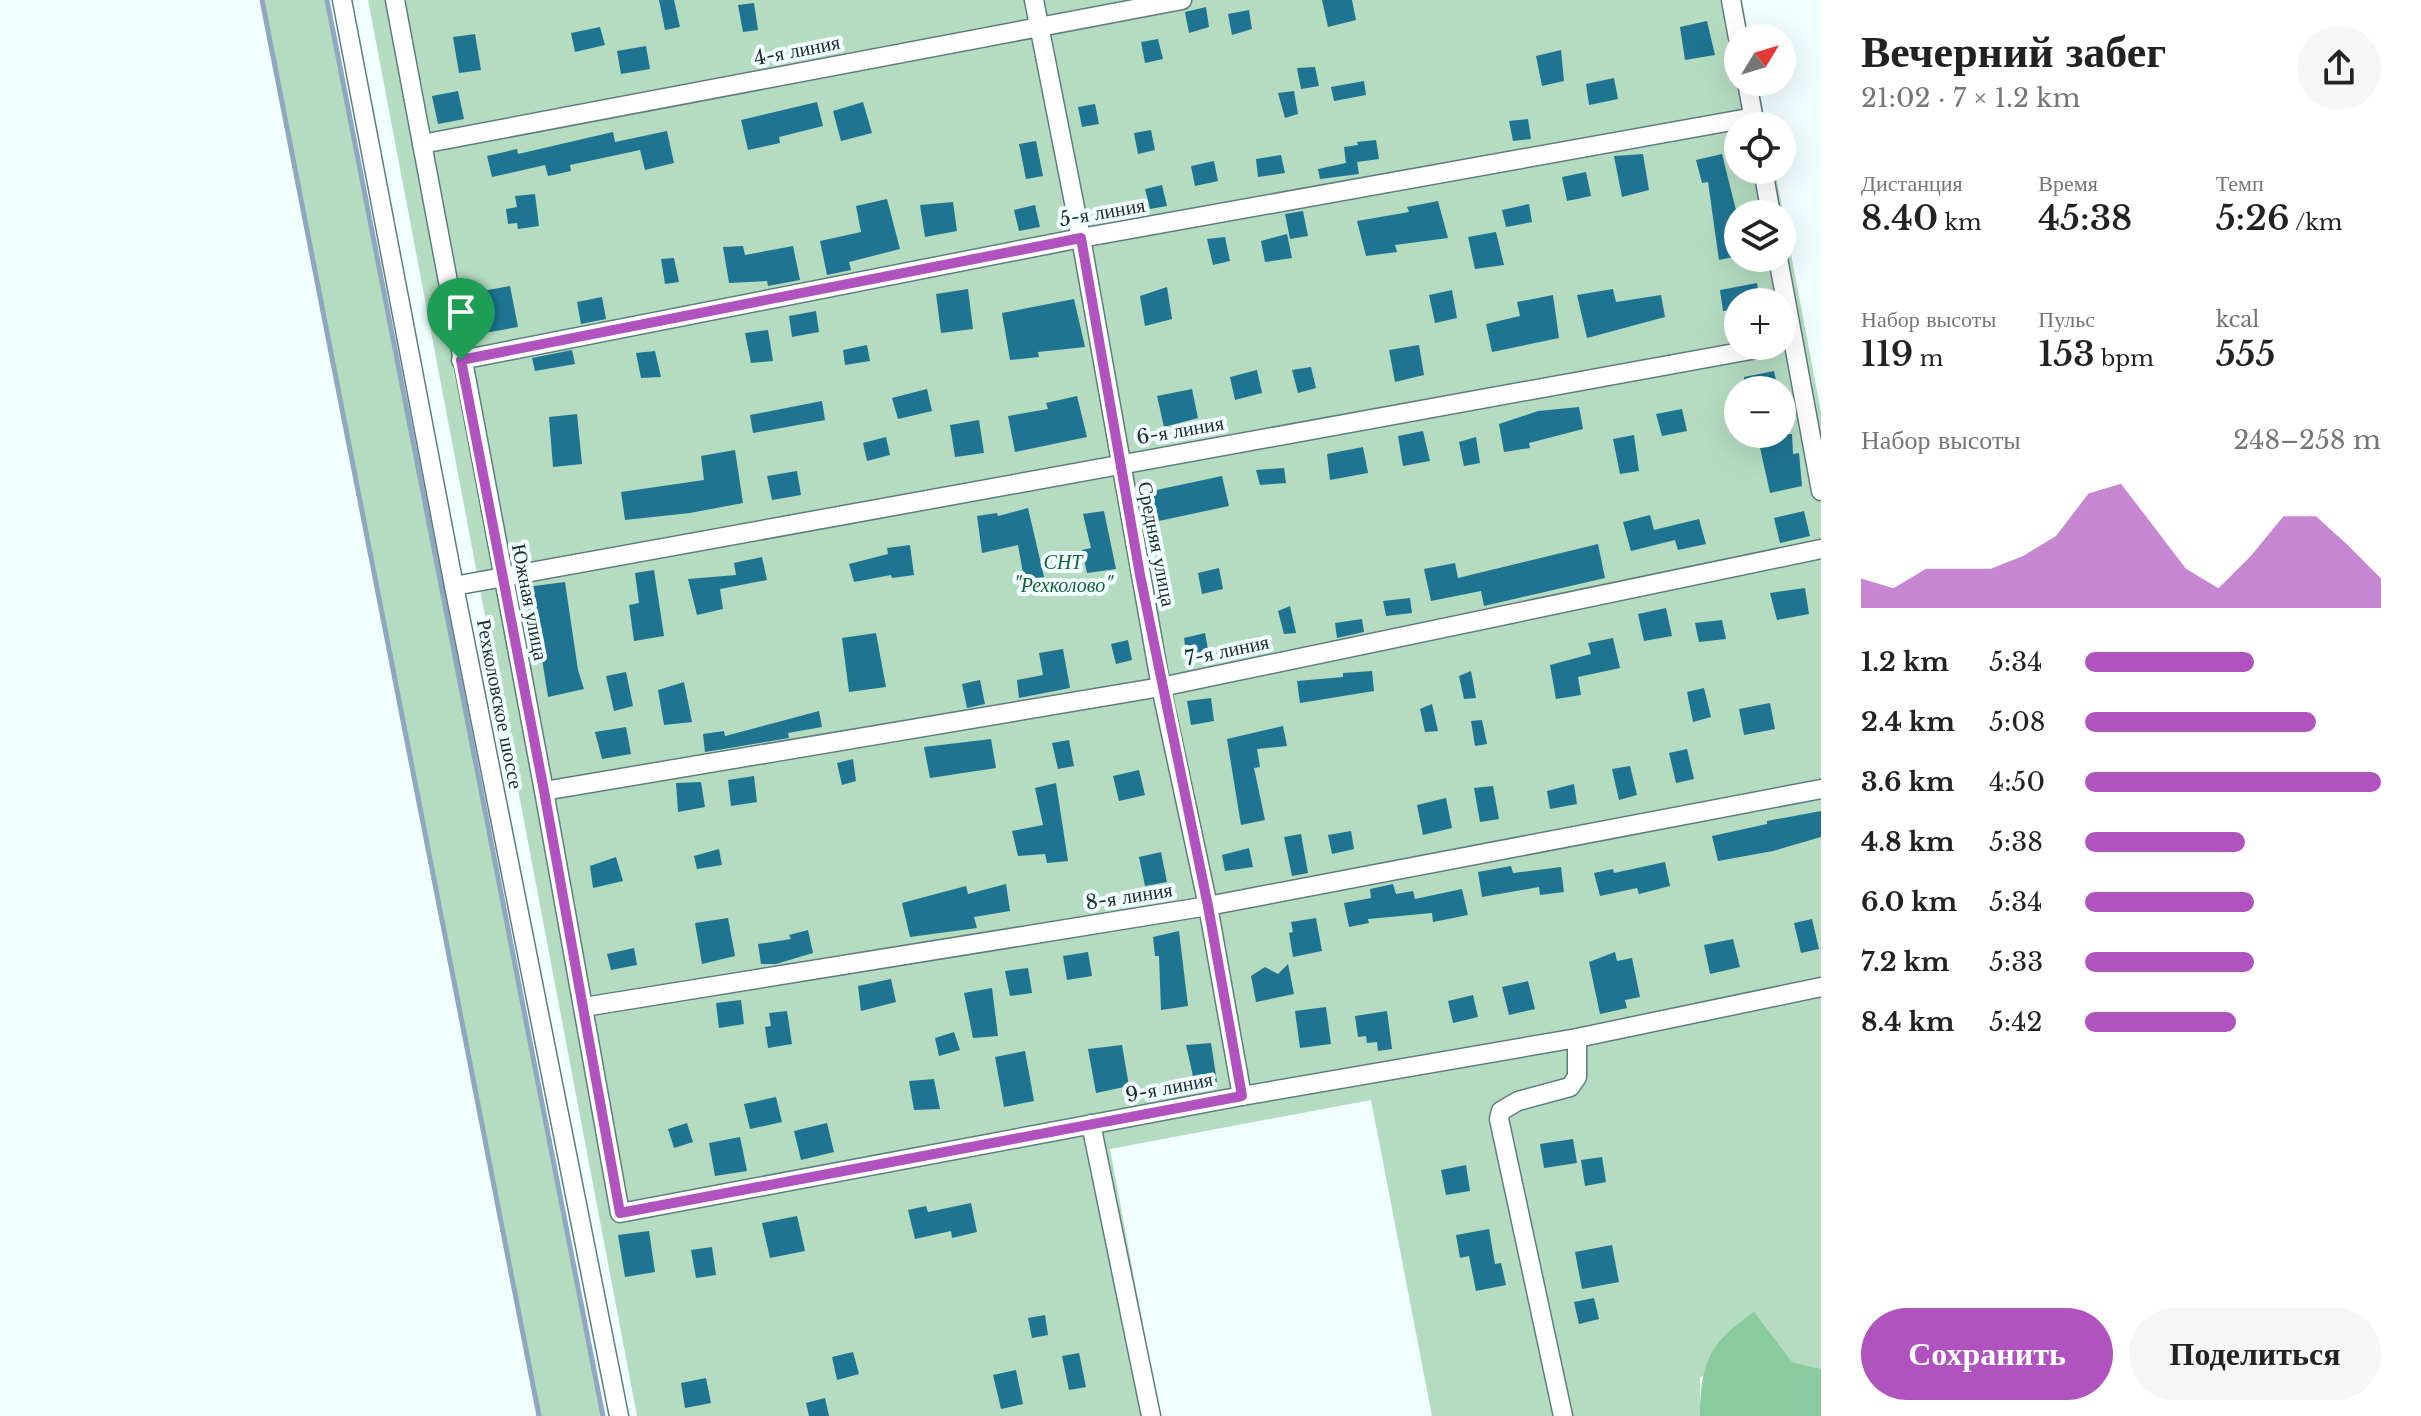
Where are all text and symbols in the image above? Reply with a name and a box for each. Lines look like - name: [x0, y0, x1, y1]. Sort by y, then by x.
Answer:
- north arrow: [1724, 24, 1796, 96]
- map controls: [1724, 24, 1796, 448]
- text: Вечерний забег: [1861, 24, 2166, 79]
- button: share: [2297, 26, 2381, 110]
- street label: 4-я линия: [752, 30, 842, 70]
- text: 21:02 · 7 × 1.2 km: [1861, 82, 2080, 114]
- button: locate: [1724, 112, 1796, 184]
- text: Дистанция: [1861, 170, 1963, 197]
- text: Время: [2038, 170, 2098, 197]
- text: Темп: [2216, 170, 2264, 197]
- street label: 5-я линия: [1057, 193, 1147, 231]
- text: 8.40: [1861, 197, 1938, 239]
- text: 45:38: [2038, 197, 2132, 239]
- text: 5:26: [2216, 197, 2290, 239]
- button: layers: [1724, 200, 1796, 272]
- text: km: [1938, 209, 1982, 236]
- text: /km: [2290, 209, 2342, 236]
- pin: [427, 278, 495, 360]
- button: +: [1724, 288, 1796, 360]
- icon: arrive: [439, 290, 483, 334]
- text: Набор высоты: [1861, 306, 1996, 333]
- text: Пульс: [2038, 306, 2095, 333]
- text: kcal: [2216, 306, 2260, 333]
- text: 119: [1861, 333, 1913, 375]
- text: 153: [2038, 333, 2095, 375]
- text: 555: [2216, 333, 2275, 375]
- text: m: [1913, 345, 1943, 372]
- text: bpm: [2095, 345, 2154, 372]
- button: −: [1724, 376, 1796, 448]
- street label: 6-я линия: [1134, 411, 1226, 449]
- text: Набор высоты: [1861, 424, 2021, 456]
- text: 248–258 m: [2233, 424, 2381, 456]
- street label: Средняя улица: [1133, 480, 1181, 608]
- street label: Южная улица: [507, 542, 553, 663]
- park label: СНТ "Рехколово": [1014, 550, 1114, 597]
- street label: Рехколовское шоссе: [472, 617, 528, 791]
- street label: 7-я линия: [1183, 629, 1271, 671]
- text: 1.2 km: [1861, 646, 1949, 678]
- text: 5:34: [1989, 646, 2042, 678]
- text: 2.4 km: [1861, 706, 1955, 738]
- text: 5:08: [1989, 706, 2046, 738]
- text: 3.6 km: [1861, 766, 1954, 798]
- text: 4:50: [1989, 766, 2045, 798]
- text: 4.8 km: [1861, 826, 1954, 858]
- text: 5:38: [1989, 826, 2043, 858]
- street label: 8-я линия: [1084, 877, 1174, 915]
- text: 6.0 km: [1861, 886, 1957, 918]
- text: 5:34: [1989, 886, 2042, 918]
- text: 7.2 km: [1861, 946, 1950, 978]
- text: 5:33: [1989, 946, 2043, 978]
- text: 8.4 km: [1861, 1006, 1954, 1038]
- text: 5:42: [1989, 1006, 2042, 1038]
- street label: 9-я линия: [1123, 1067, 1215, 1107]
- button: Сохранить: [1861, 1308, 2113, 1400]
- button: Поделиться: [2129, 1308, 2381, 1400]

